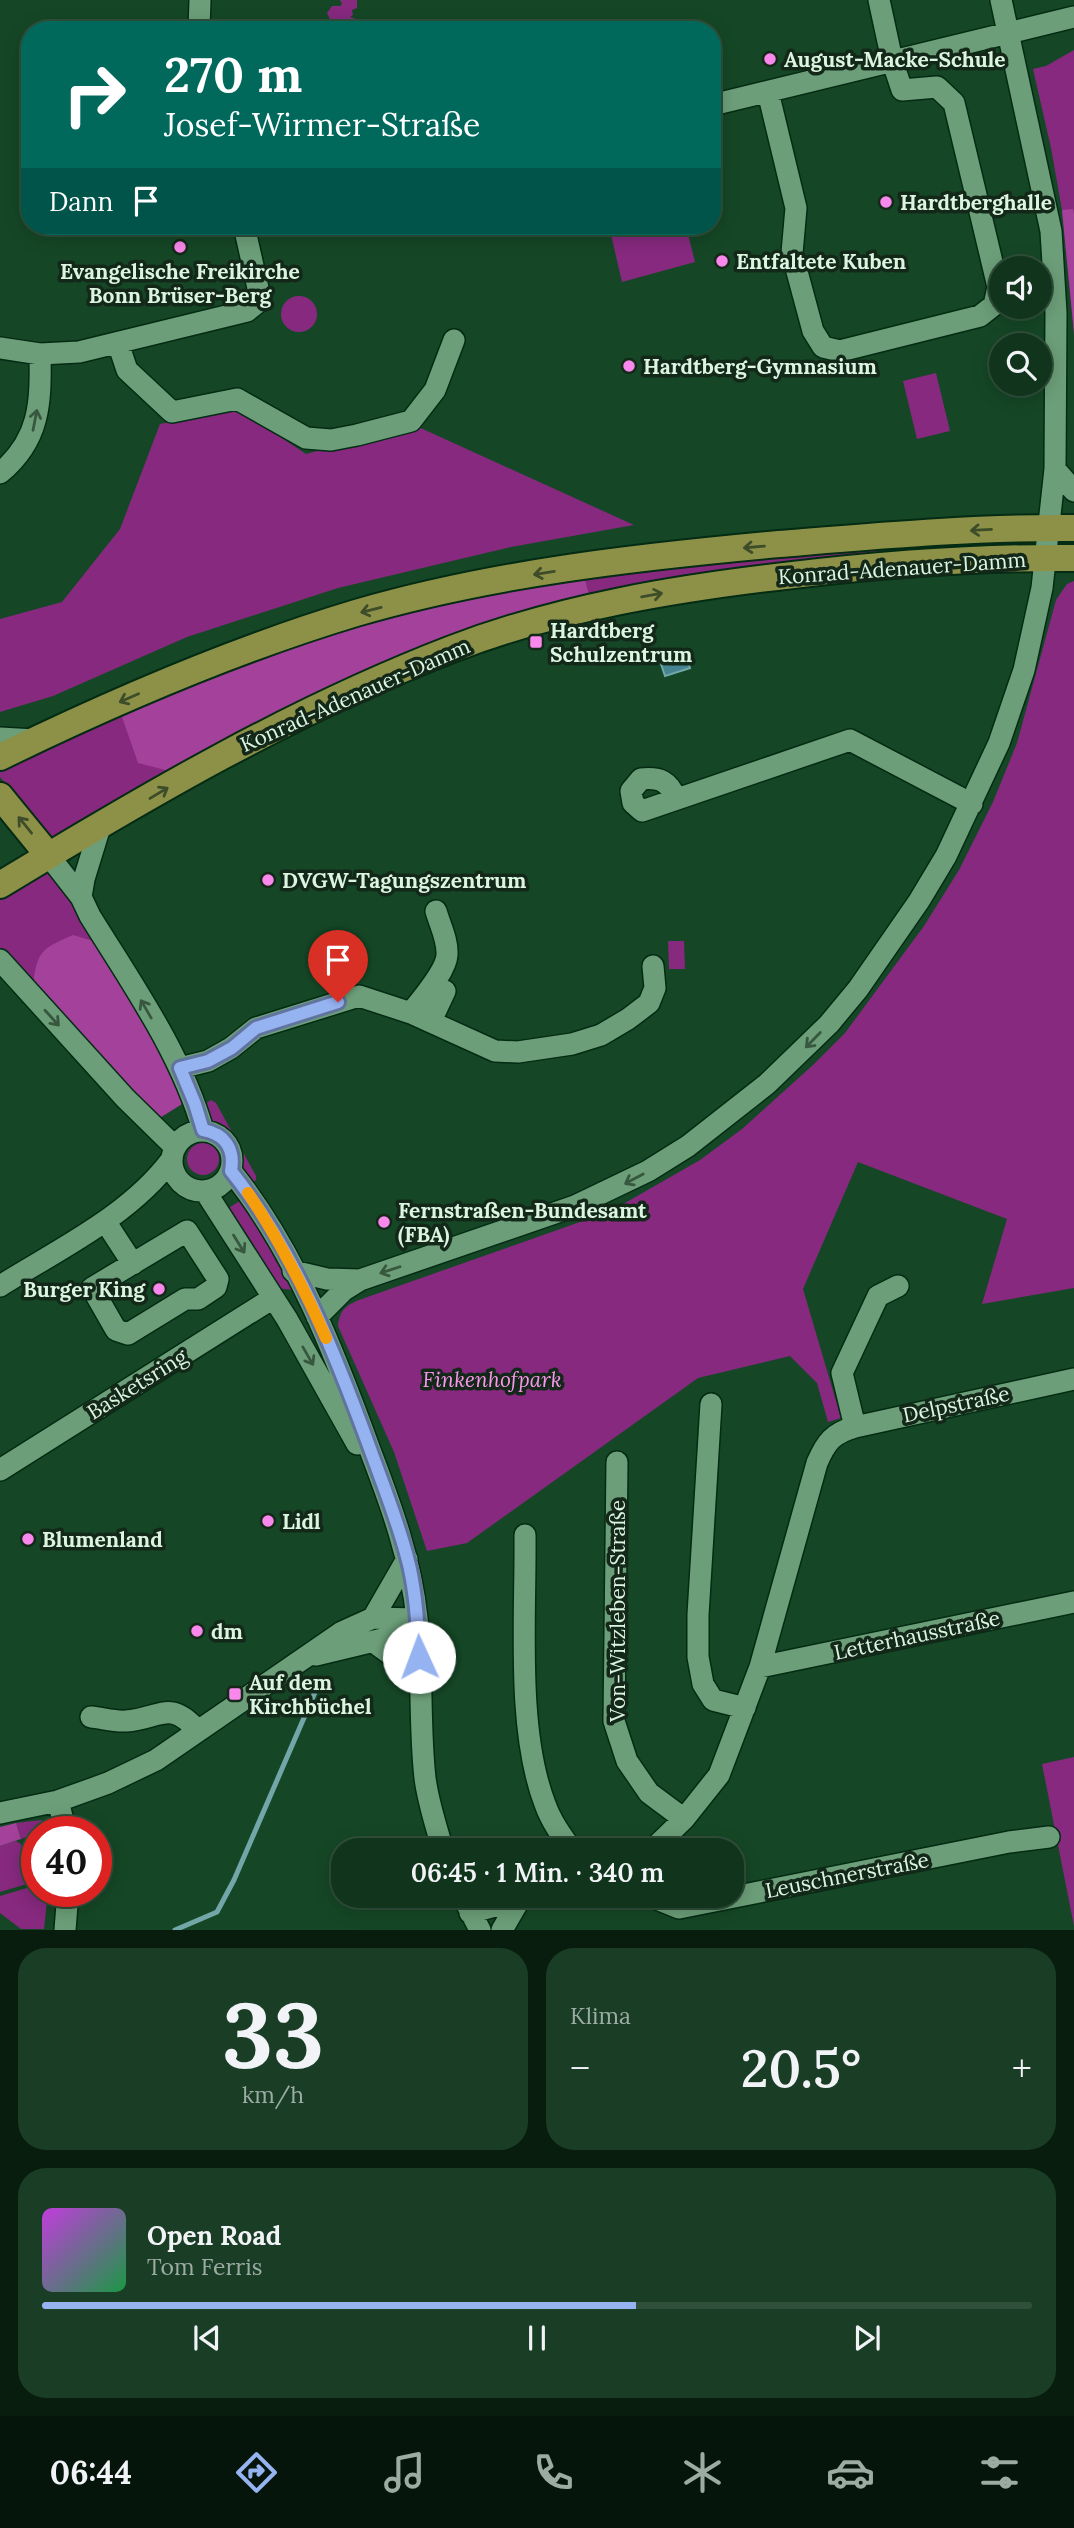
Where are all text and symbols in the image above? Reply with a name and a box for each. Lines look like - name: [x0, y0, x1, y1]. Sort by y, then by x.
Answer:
- text: 270 m: [164, 43, 302, 105]
- place label: August-Macke-Schule: [784, 46, 1006, 73]
- icon: right: [49, 49, 140, 140]
- marker: August-Macke-Schule: [762, 51, 778, 67]
- text: Josef-Wirmer-Straße: [164, 104, 480, 145]
- icon: arrive: [127, 182, 165, 220]
- text: Dann: [49, 185, 113, 218]
- place label: Hardtberghalle: [900, 189, 1052, 216]
- marker: Hardtberghalle: [878, 194, 894, 210]
- marker: Evangelische Freikirche Bonn Brüser-Berg: [172, 239, 188, 255]
- place label: Entfaltete Kuben: [736, 248, 906, 275]
- marker: Entfaltete Kuben: [714, 253, 730, 269]
- map controls: [989, 256, 1052, 396]
- button: sound: [989, 256, 1052, 319]
- place label: Evangelische Freikirche Bonn Brüser-Berg: [60, 258, 300, 309]
- button: search: [989, 333, 1052, 396]
- place label: Hardtberg-Gymnasium: [643, 353, 877, 380]
- marker: Hardtberg-Gymnasium: [621, 358, 637, 374]
- one-way arrow: [29, 409, 43, 432]
- one-way arrow: [969, 524, 992, 537]
- one-way arrow: [743, 541, 766, 554]
- street label: Konrad-Adenauer-Damm: [777, 546, 1027, 590]
- one-way arrow: [533, 567, 556, 580]
- one-way arrow: [640, 588, 663, 601]
- one-way arrow: [360, 604, 382, 617]
- place label: Hardtberg Schulzentrum: [550, 617, 692, 668]
- street label: Konrad-Adenauer-Damm: [236, 632, 474, 758]
- marker: Hardtberg Schulzentrum: [528, 634, 544, 650]
- one-way arrow: [119, 692, 140, 705]
- one-way arrow: [148, 785, 168, 799]
- one-way arrow: [17, 817, 33, 835]
- place label: DVGW-Tagungszentrum: [282, 867, 526, 894]
- marker: DVGW-Tagungszentrum: [260, 872, 276, 888]
- pin: [308, 930, 368, 1002]
- icon: arrive: [319, 941, 357, 979]
- one-way arrow: [139, 999, 152, 1020]
- one-way arrow: [44, 1009, 60, 1027]
- one-way arrow: [805, 1031, 822, 1048]
- one-way arrow: [624, 1172, 645, 1186]
- place label: Fernstraßen-Bundesamt (FBA): [398, 1197, 647, 1248]
- marker: Fernstraßen-Bundesamt (FBA): [376, 1214, 392, 1230]
- one-way arrow: [233, 1234, 247, 1254]
- one-way arrow: [379, 1264, 401, 1277]
- place label: Burger King: [23, 1276, 146, 1303]
- marker: Burger King: [151, 1281, 167, 1297]
- street label: Basketsring: [82, 1342, 192, 1425]
- one-way arrow: [301, 1346, 315, 1366]
- park label: Finkenhofpark: [422, 1366, 562, 1393]
- street label: Delpstraße: [900, 1380, 1012, 1428]
- street label: Von-Witzleben-Straße: [604, 1500, 631, 1723]
- place label: Lidl: [282, 1508, 321, 1535]
- marker: Lidl: [260, 1513, 276, 1529]
- place label: Blumenland: [42, 1526, 163, 1553]
- marker: Blumenland: [20, 1531, 36, 1547]
- street label: Letterhausstraße: [831, 1604, 1003, 1666]
- place label: dm: [211, 1618, 243, 1645]
- position arrow: [382, 1620, 456, 1694]
- marker: dm: [189, 1623, 205, 1639]
- place label: Auf dem Kirchbüchel: [249, 1669, 372, 1720]
- marker: Auf dem Kirchbüchel: [227, 1686, 243, 1702]
- speed limit sign: 40: [21, 1816, 112, 1907]
- street label: Leuschnerstraße: [763, 1846, 931, 1904]
- text: 06:45 · 1 Min. · 340 m: [411, 1856, 664, 1889]
- text: 33: [222, 1976, 324, 2093]
- text: Klima: [570, 2001, 631, 2030]
- text: 20.5°: [741, 2035, 861, 2101]
- text: −: [570, 2044, 590, 2092]
- text: +: [1012, 2044, 1032, 2092]
- text: km/h: [242, 2080, 304, 2109]
- text: Open Road: [147, 2219, 281, 2252]
- text: Tom Ferris: [147, 2252, 262, 2281]
- icon: previous: [188, 2319, 226, 2357]
- icon: pause: [518, 2319, 556, 2357]
- icon: next: [848, 2319, 886, 2357]
- icon: directions: [232, 2448, 281, 2497]
- icon: music: [380, 2448, 429, 2497]
- icon: phone: [529, 2448, 578, 2497]
- icon: climate: [678, 2448, 727, 2497]
- icon: car: [826, 2448, 875, 2497]
- icon: filters: [975, 2448, 1024, 2497]
- text: 06:44: [50, 2452, 132, 2493]

